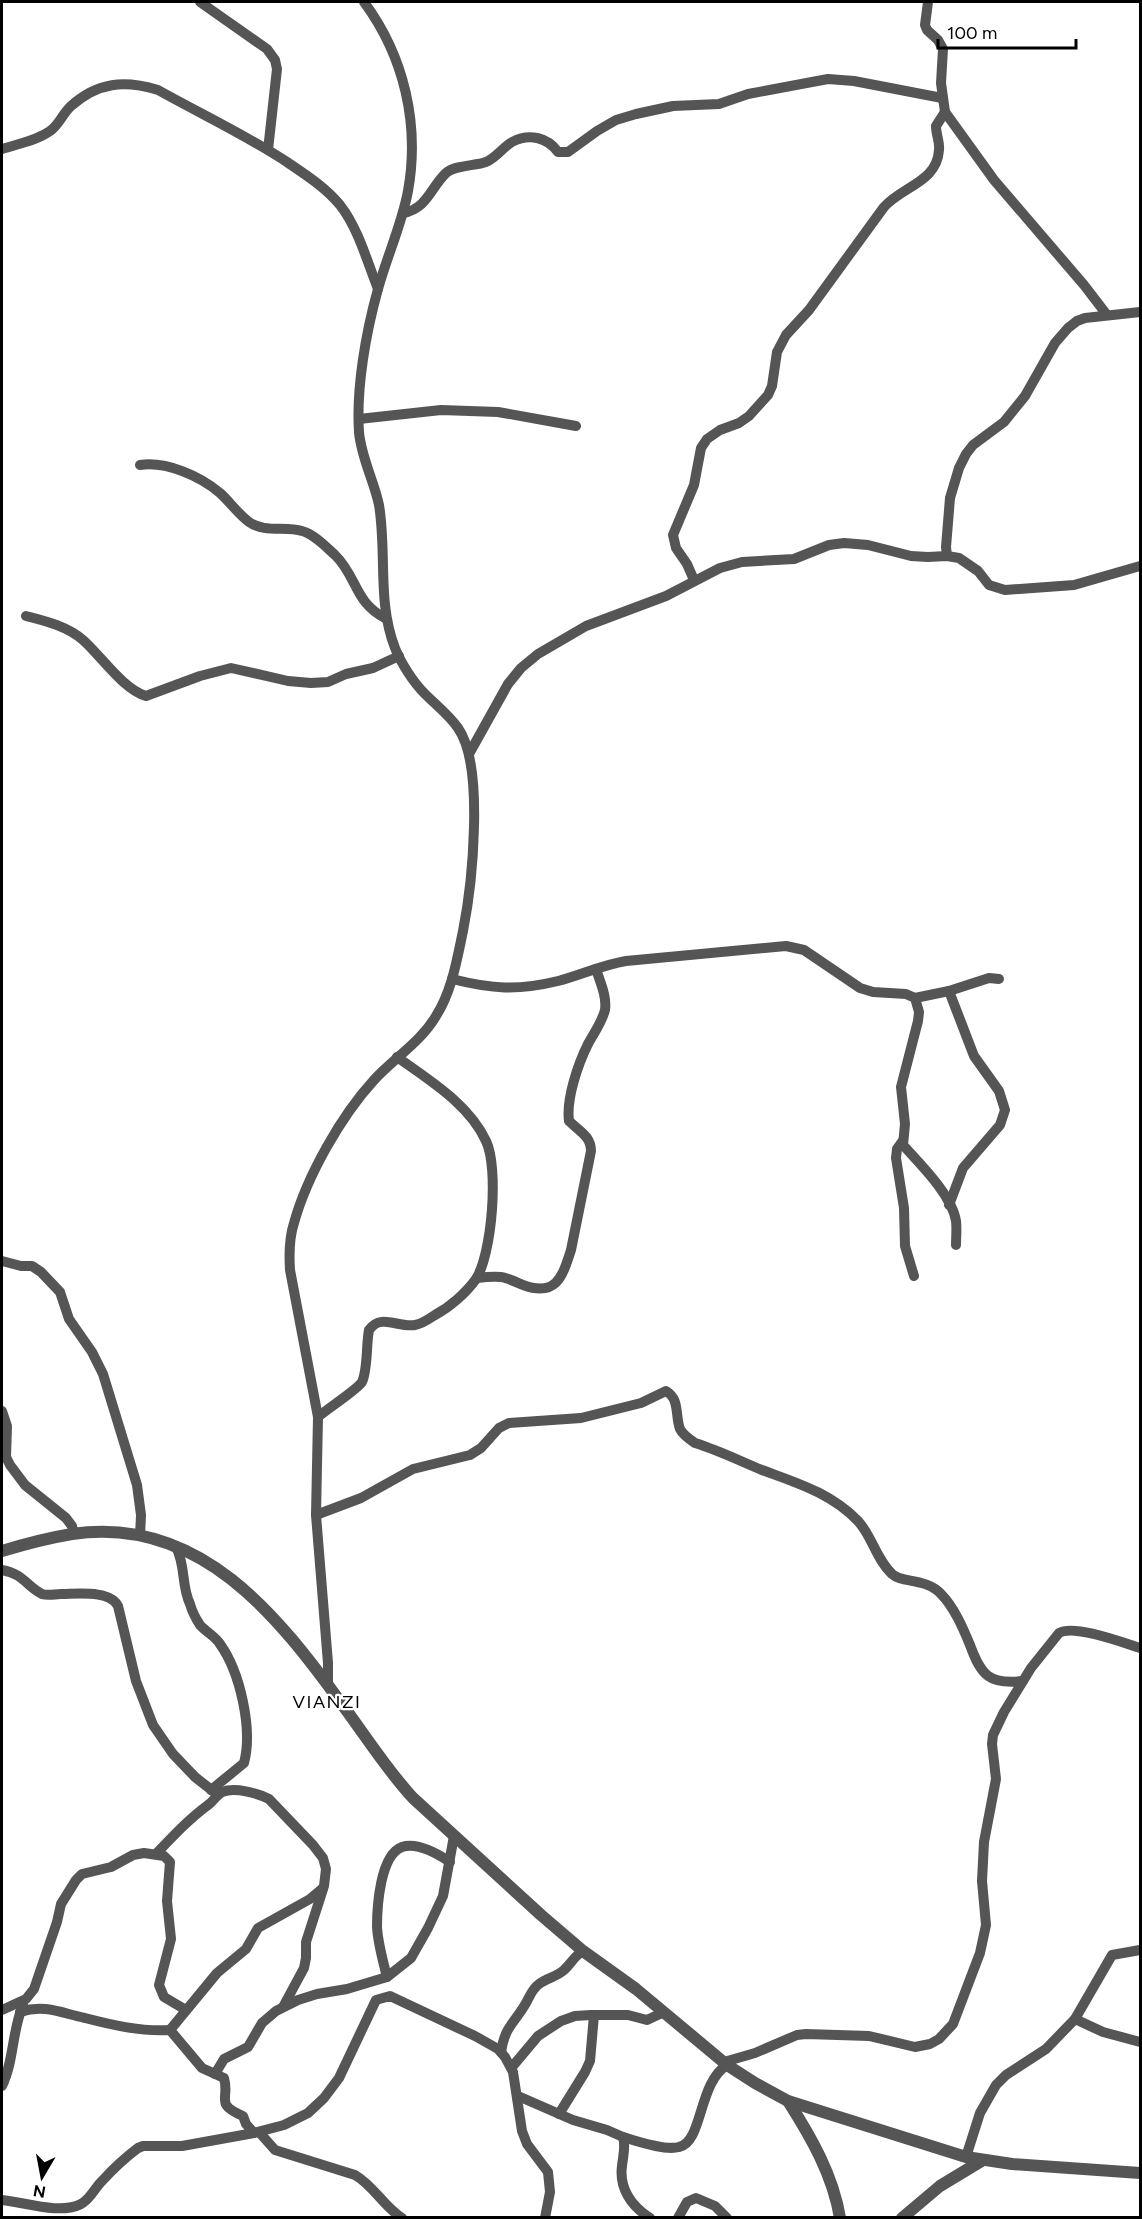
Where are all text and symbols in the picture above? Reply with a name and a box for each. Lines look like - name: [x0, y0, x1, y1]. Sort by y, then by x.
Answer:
- scale bar: [938, 12, 1076, 50]
- text: 100 m: [947, 22, 997, 44]
- district label: VIANZI: [293, 1691, 361, 1713]
- north arrow: [12, 2147, 72, 2207]
- text: N: [32, 2181, 47, 2202]

